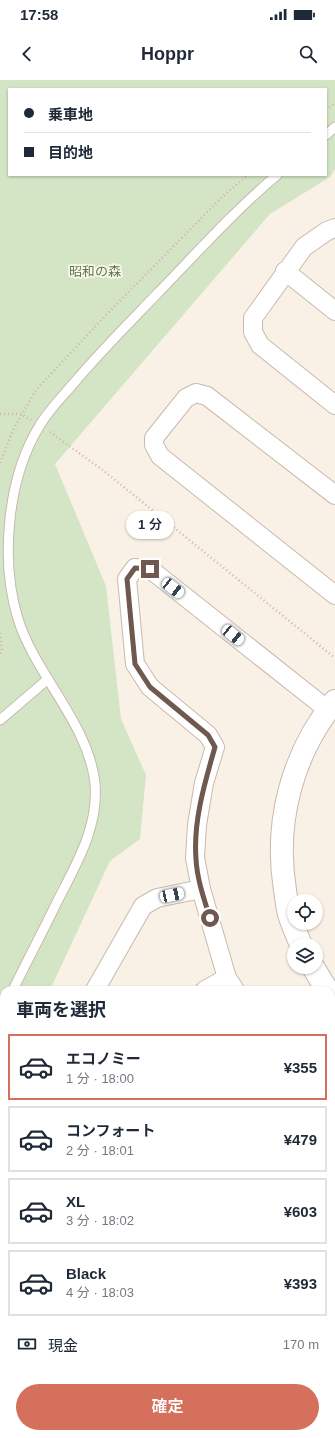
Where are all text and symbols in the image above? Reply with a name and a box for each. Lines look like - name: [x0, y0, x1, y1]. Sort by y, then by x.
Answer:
- text: 17:58: [20, 6, 58, 23]
- icon: back: [16, 43, 38, 65]
- icon: search: [297, 43, 319, 65]
- text: Hoppr: [141, 44, 194, 64]
- text: 乗車地: [48, 106, 93, 123]
- text: 目的地: [48, 144, 93, 161]
- park label: 昭和の森: [69, 264, 121, 279]
- callout: 1 分: [126, 511, 174, 539]
- text: 1 分: [138, 517, 162, 532]
- route end: [141, 560, 159, 578]
- car: [160, 576, 186, 600]
- car: [220, 623, 246, 647]
- car: [159, 887, 185, 903]
- map controls: [287, 894, 323, 974]
- button: locate: [287, 894, 323, 930]
- route start: [201, 909, 219, 927]
- button: layers: [287, 938, 323, 974]
- text: 車両を選択: [16, 1000, 106, 1020]
- icon: car: [18, 1049, 54, 1085]
- text: エコノミー: [66, 1050, 141, 1067]
- text: ¥355: [284, 1059, 317, 1076]
- text: 1 分 · 18:00: [66, 1071, 134, 1086]
- icon: car: [18, 1121, 54, 1157]
- text: コンフォート: [66, 1122, 156, 1139]
- text: ¥479: [284, 1131, 317, 1148]
- text: 2 分 · 18:01: [66, 1143, 134, 1158]
- icon: car: [18, 1193, 54, 1229]
- text: XL: [66, 1193, 85, 1210]
- text: ¥603: [284, 1203, 317, 1220]
- text: 3 分 · 18:02: [66, 1213, 134, 1228]
- icon: car: [18, 1265, 54, 1301]
- text: Black: [66, 1265, 106, 1282]
- text: ¥393: [284, 1275, 317, 1292]
- text: 4 分 · 18:03: [66, 1285, 134, 1300]
- icon: cash: [16, 1333, 38, 1355]
- text: 現金: [48, 1337, 78, 1354]
- text: 170 m: [283, 1337, 319, 1352]
- button: 確定: [16, 1384, 319, 1430]

